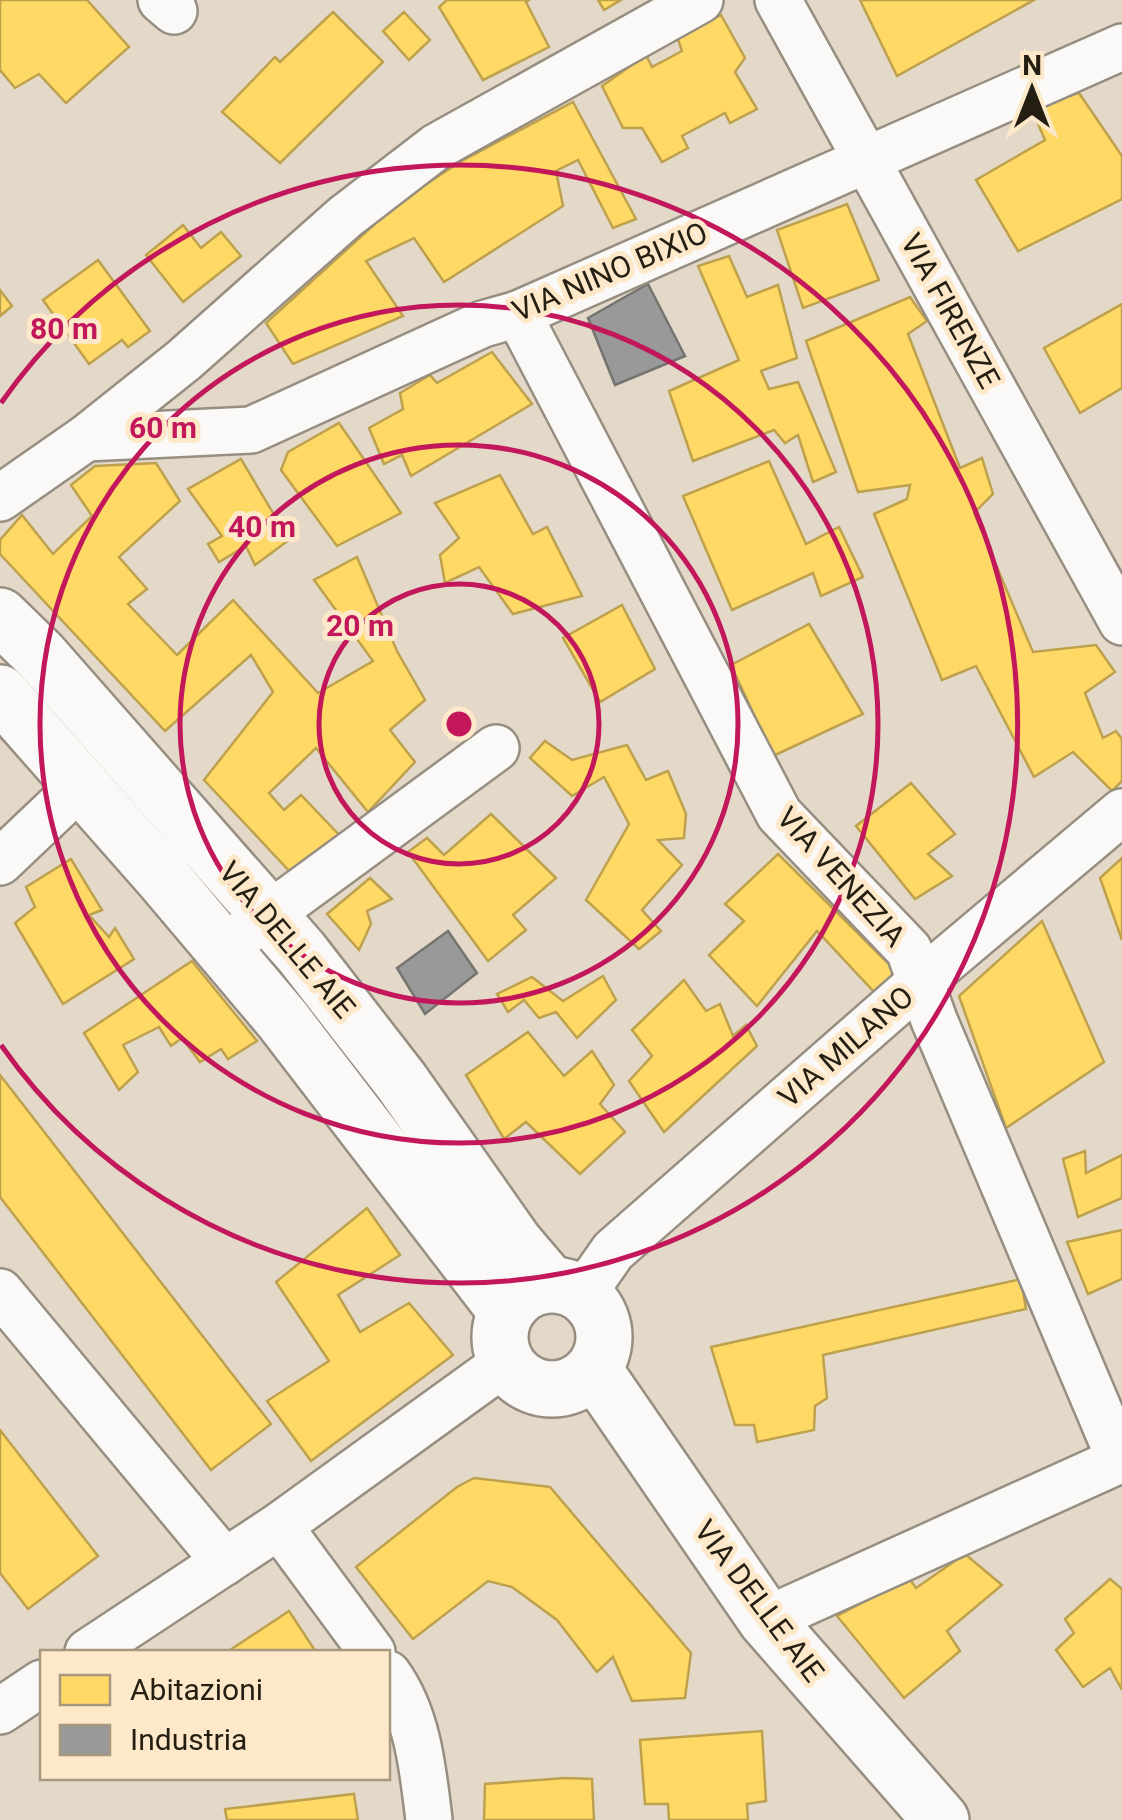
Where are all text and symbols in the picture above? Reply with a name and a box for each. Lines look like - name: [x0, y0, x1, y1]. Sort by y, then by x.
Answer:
- north arrow: [982, 40, 1082, 140]
- text: N: [1022, 49, 1042, 82]
- street label: VIA NINO BIXIO: [507, 215, 713, 328]
- street label: VIA FIRENZE: [894, 227, 1007, 394]
- text: 80 m: [30, 311, 98, 346]
- text: 60 m: [129, 410, 197, 445]
- text: 40 m: [228, 509, 296, 544]
- text: 20 m: [326, 608, 394, 643]
- centre of rings: [441, 706, 477, 742]
- street label: VIA VENEZIA: [770, 800, 913, 954]
- street label: VIA DELLE AIE: [212, 855, 363, 1025]
- street label: VIA MILANO: [771, 979, 920, 1115]
- street label: VIA DELLE AIE: [687, 1513, 831, 1688]
- legend: [40, 1650, 390, 1780]
- text: Abitazioni: [130, 1672, 263, 1707]
- text: Industria: [130, 1722, 247, 1757]

